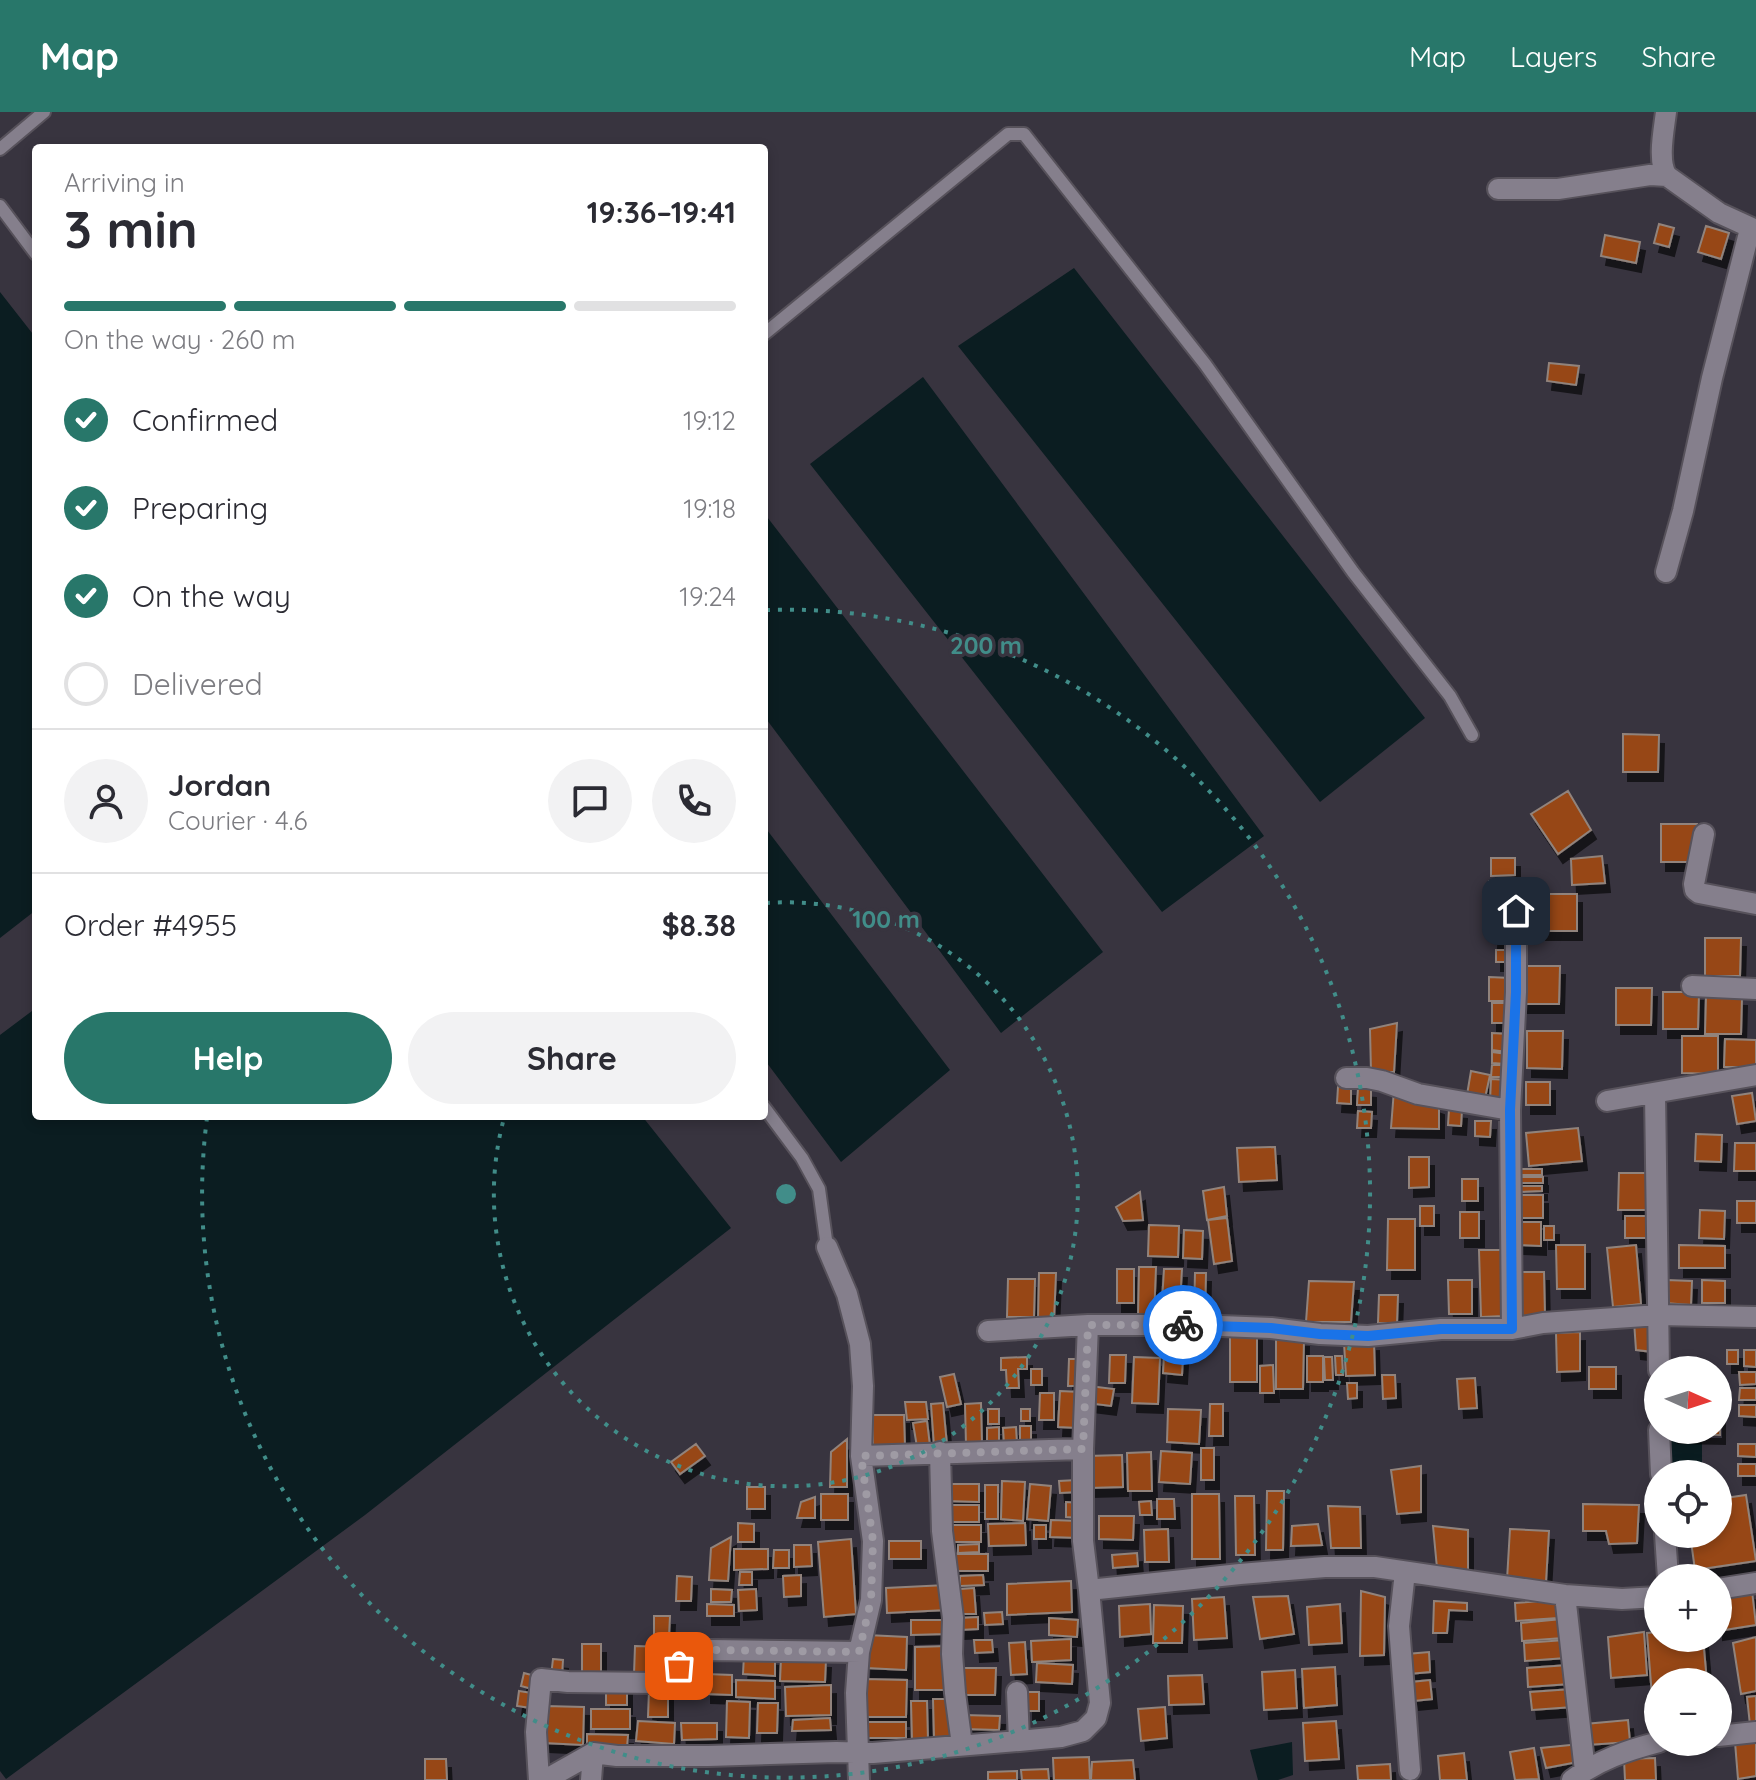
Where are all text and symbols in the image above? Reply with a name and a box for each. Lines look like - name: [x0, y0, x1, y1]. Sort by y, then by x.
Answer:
- text: Map: [40, 32, 119, 80]
- text: Map: [1409, 39, 1466, 74]
- text: Layers: [1510, 39, 1597, 74]
- text: Share: [1641, 39, 1716, 74]
- text: Arriving in: [64, 166, 185, 199]
- text: 19:36–19:41: [587, 193, 736, 231]
- text: 3 min: [64, 196, 198, 261]
- text: On the way · 260 m: [64, 323, 296, 356]
- icon: check: [64, 398, 108, 442]
- text: Confirmed: [132, 401, 278, 439]
- text: 19:12: [683, 404, 736, 437]
- icon: check: [64, 486, 108, 530]
- text: Preparing: [132, 489, 268, 527]
- text: 19:18: [683, 492, 736, 525]
- icon: check: [64, 574, 108, 618]
- text: On the way: [132, 577, 291, 615]
- text: 19:24: [679, 580, 736, 613]
- text: 200 m: [950, 630, 1022, 660]
- text: Delivered: [132, 665, 263, 703]
- button: person: [64, 759, 148, 843]
- button: chat: [548, 759, 632, 843]
- button: phone: [652, 759, 736, 843]
- text: Jordan: [168, 766, 271, 804]
- text: Courier · 4.6: [168, 804, 307, 837]
- pin: [1482, 877, 1550, 945]
- icon: home: [1494, 889, 1538, 933]
- text: 100 m: [852, 904, 920, 934]
- text: Order #4955: [64, 906, 237, 944]
- text: $8.38: [662, 906, 736, 944]
- button: Help: [64, 1012, 392, 1104]
- button: Share: [408, 1012, 736, 1104]
- centre of rings: [772, 1180, 800, 1208]
- courier: [1143, 1285, 1223, 1365]
- icon: bike: [1161, 1303, 1205, 1347]
- north arrow: [1644, 1356, 1732, 1444]
- map controls: [1644, 1356, 1732, 1756]
- button: locate: [1644, 1460, 1732, 1548]
- button: +: [1644, 1564, 1732, 1652]
- pin: [645, 1632, 713, 1700]
- icon: bag: [657, 1644, 701, 1688]
- button: −: [1644, 1668, 1732, 1756]

